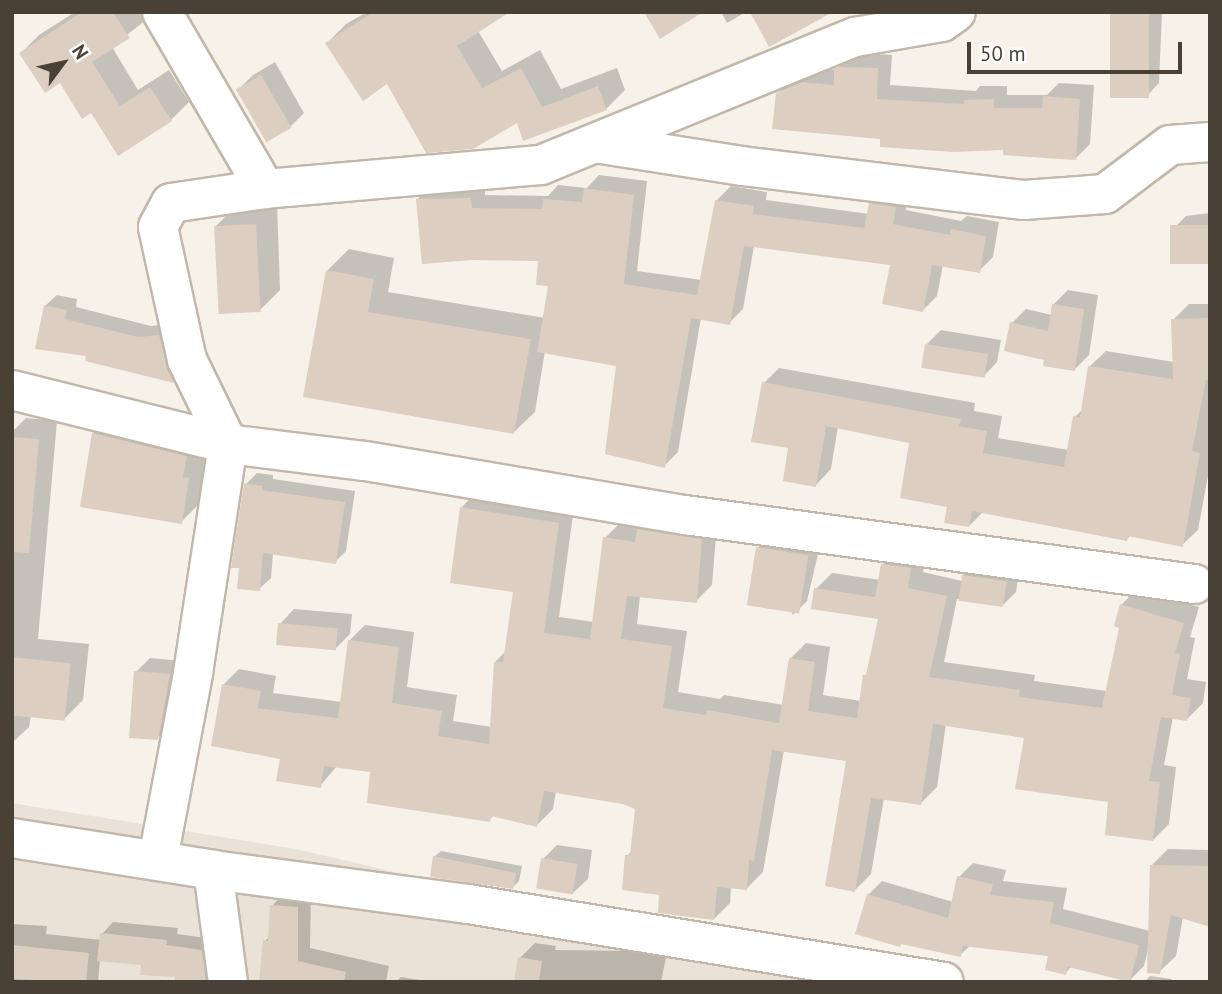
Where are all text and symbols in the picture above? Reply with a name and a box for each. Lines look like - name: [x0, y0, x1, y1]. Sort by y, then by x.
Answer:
- north arrow: [28, 28, 98, 98]
- scale bar: [970, 28, 1185, 72]
- text: N: [67, 40, 94, 63]
- text: 50 m: [980, 40, 1026, 67]

